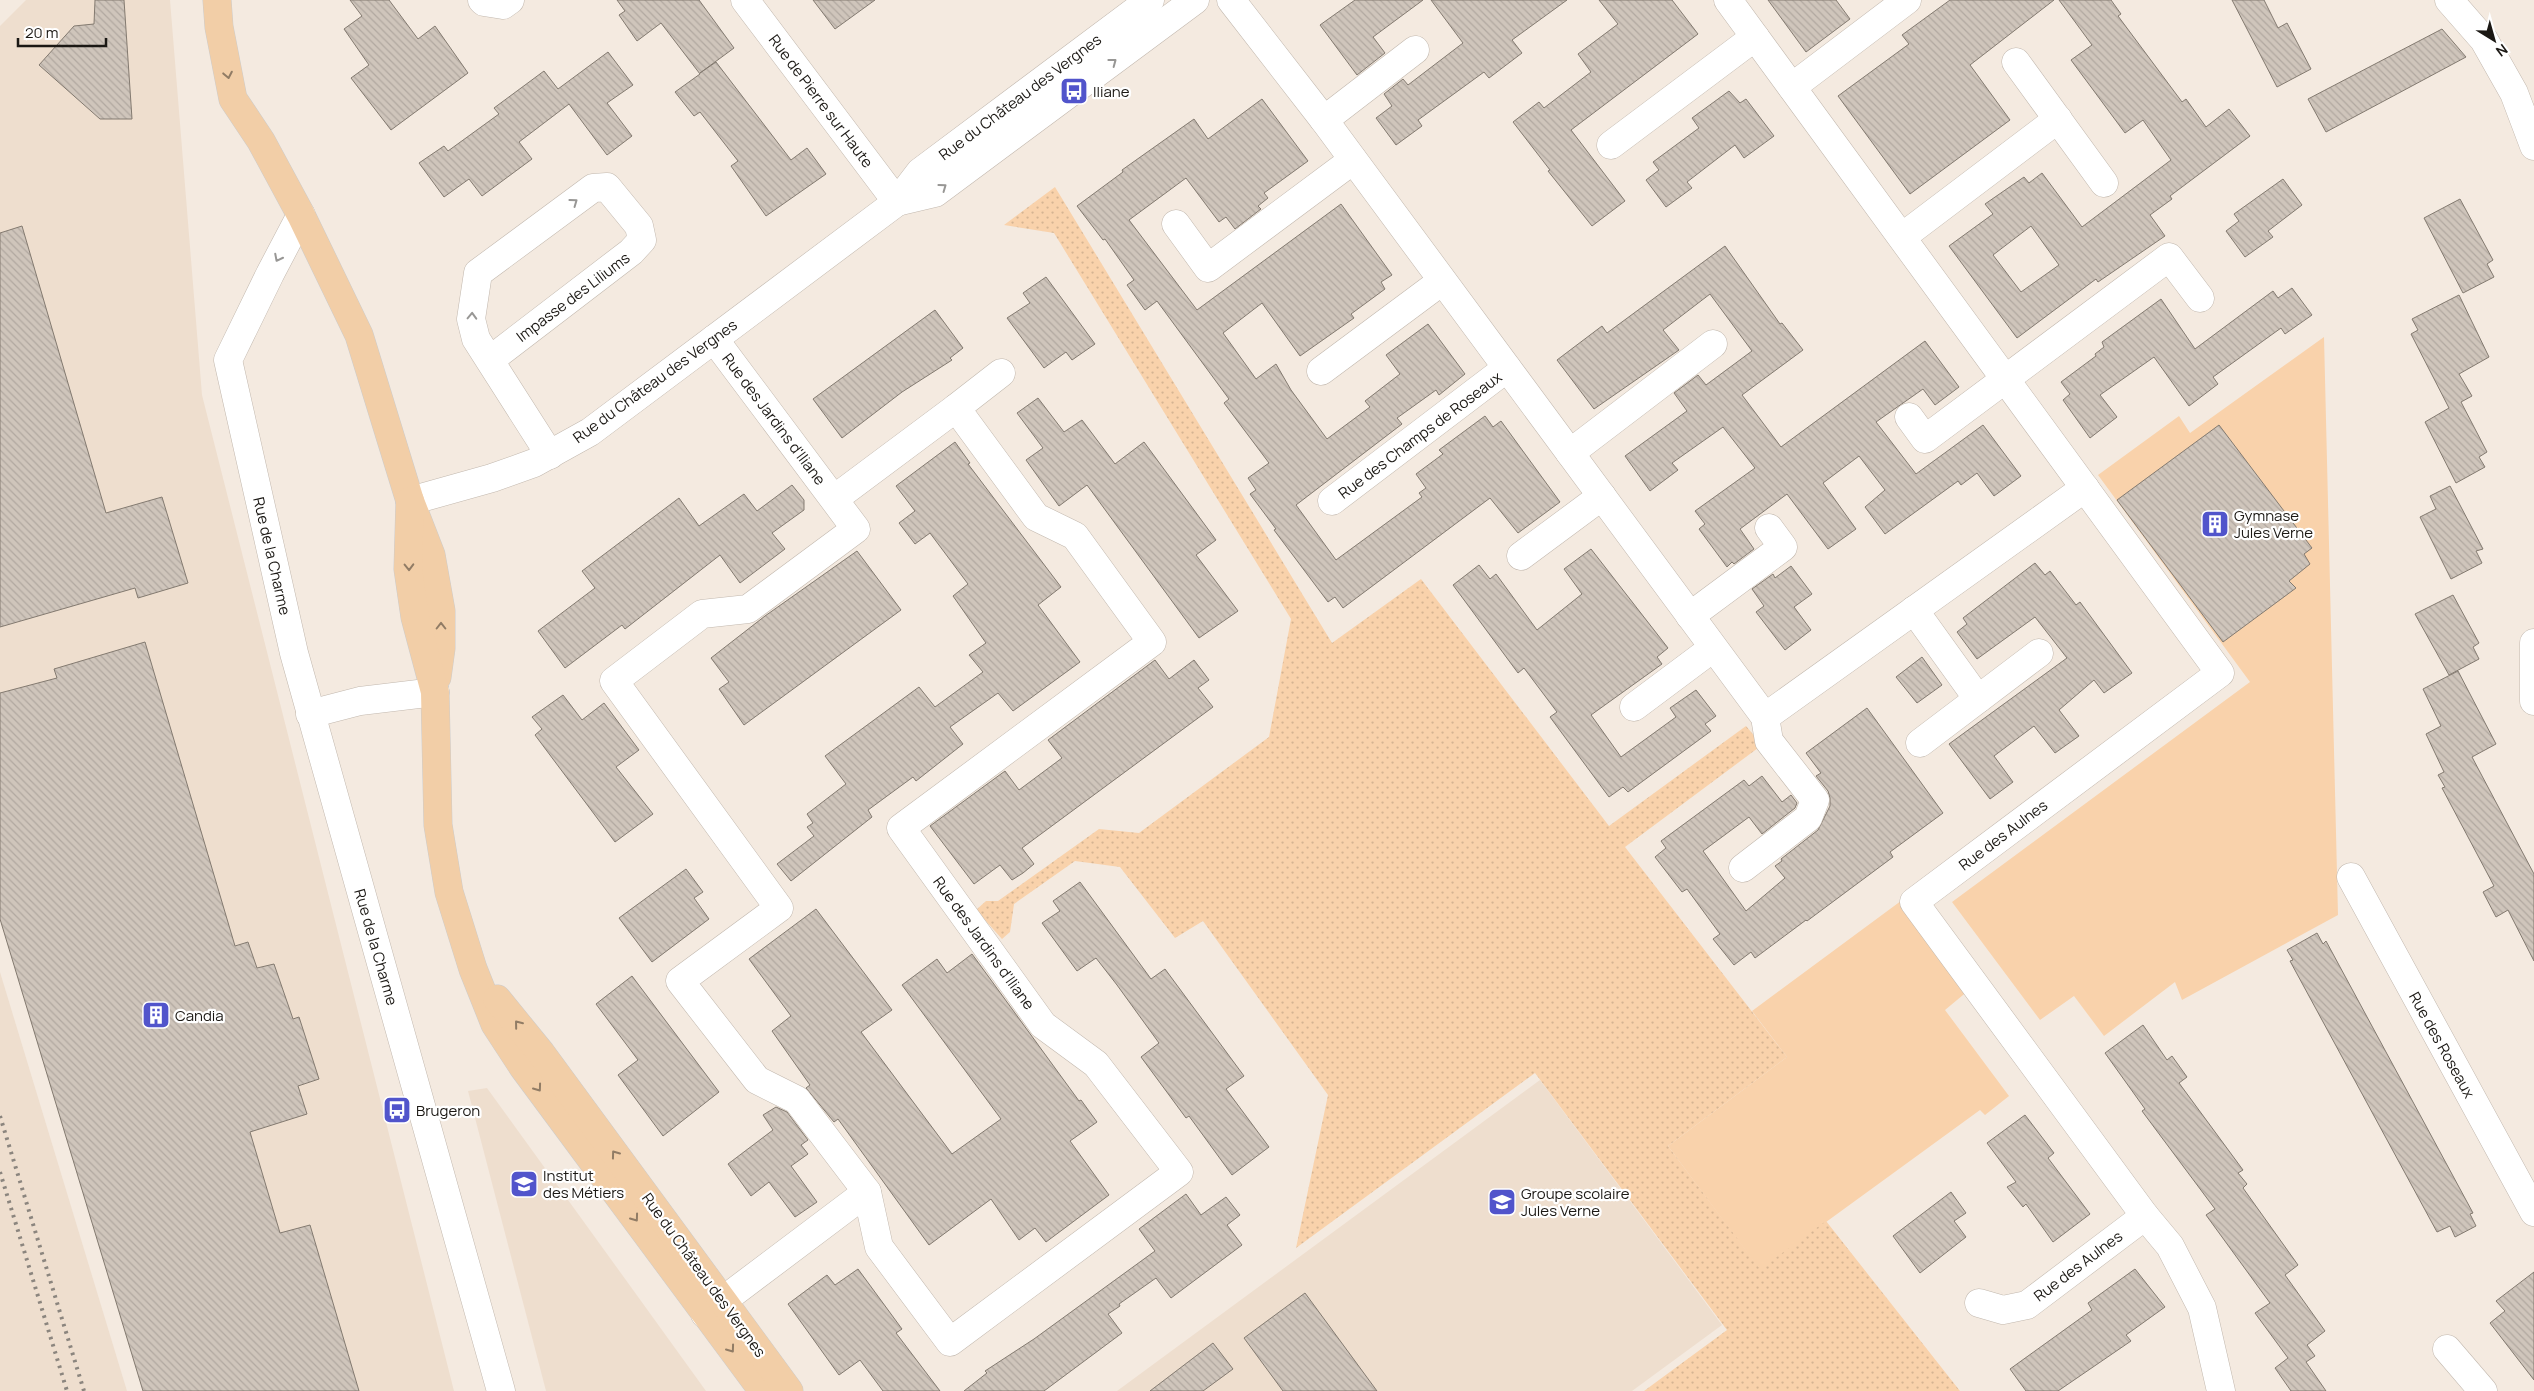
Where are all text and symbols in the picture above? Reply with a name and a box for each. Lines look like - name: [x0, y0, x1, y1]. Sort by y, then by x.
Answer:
- scale bar: [18, 15, 105, 47]
- north arrow: [2469, 15, 2519, 65]
- text: 20 m: [25, 22, 58, 43]
- street label: Rue du Château des Vergnes: [934, 29, 1106, 165]
- street label: Rue de Pierre sur Haute: [764, 30, 878, 172]
- text: N: [2492, 40, 2512, 61]
- one-way arrow: [1107, 59, 1116, 67]
- one-way arrow: [222, 71, 233, 80]
- bus stop icon: Iliane: [1059, 76, 1089, 106]
- place label: Iliane: [1093, 81, 1130, 102]
- one-way arrow: [937, 185, 946, 193]
- one-way arrow: [568, 200, 577, 208]
- street label: Impasse des Liliums: [512, 247, 634, 347]
- one-way arrow: [274, 253, 284, 262]
- one-way arrow: [467, 312, 478, 320]
- street label: Rue du Château des Vergnes: [569, 314, 742, 448]
- street label: Rue des Jardins d'Iliane: [717, 349, 831, 489]
- street label: Rue des Champs de Roseaux: [1334, 367, 1506, 503]
- street label: Rue de la Charme: [248, 495, 296, 617]
- place label: Gymnase Jules Verne: [2234, 505, 2313, 543]
- building icon: Gymnase Jules Verne: [2200, 509, 2230, 539]
- one-way arrow: [404, 563, 414, 571]
- one-way arrow: [436, 622, 446, 630]
- street label: Rue des Aulnes: [1954, 795, 2052, 875]
- street label: Rue des Jardins d'Iliane: [928, 872, 1040, 1014]
- street label: Rue de la Charme: [349, 886, 403, 1008]
- street label: Rue des Roseaux: [2404, 988, 2480, 1102]
- building icon: Candia: [141, 1000, 171, 1030]
- place label: Candia: [175, 1005, 224, 1026]
- one-way arrow: [515, 1021, 523, 1030]
- one-way arrow: [532, 1082, 541, 1092]
- bus stop icon: Brugeron: [382, 1095, 412, 1125]
- place label: Brugeron: [416, 1100, 480, 1121]
- one-way arrow: [612, 1150, 621, 1160]
- place label: Institut des Métiers: [543, 1165, 624, 1203]
- school or university icon: Institut des Métiers: [509, 1169, 539, 1199]
- place label: Groupe scolaire Jules Verne: [1521, 1183, 1630, 1221]
- school or university icon: Groupe scolaire Jules Verne: [1487, 1187, 1517, 1217]
- street label: Rue du Château des Vergnes: [637, 1189, 771, 1362]
- one-way arrow: [629, 1212, 638, 1222]
- street label: Rue des Aulnes: [2029, 1226, 2127, 1306]
- one-way arrow: [726, 1343, 734, 1352]

